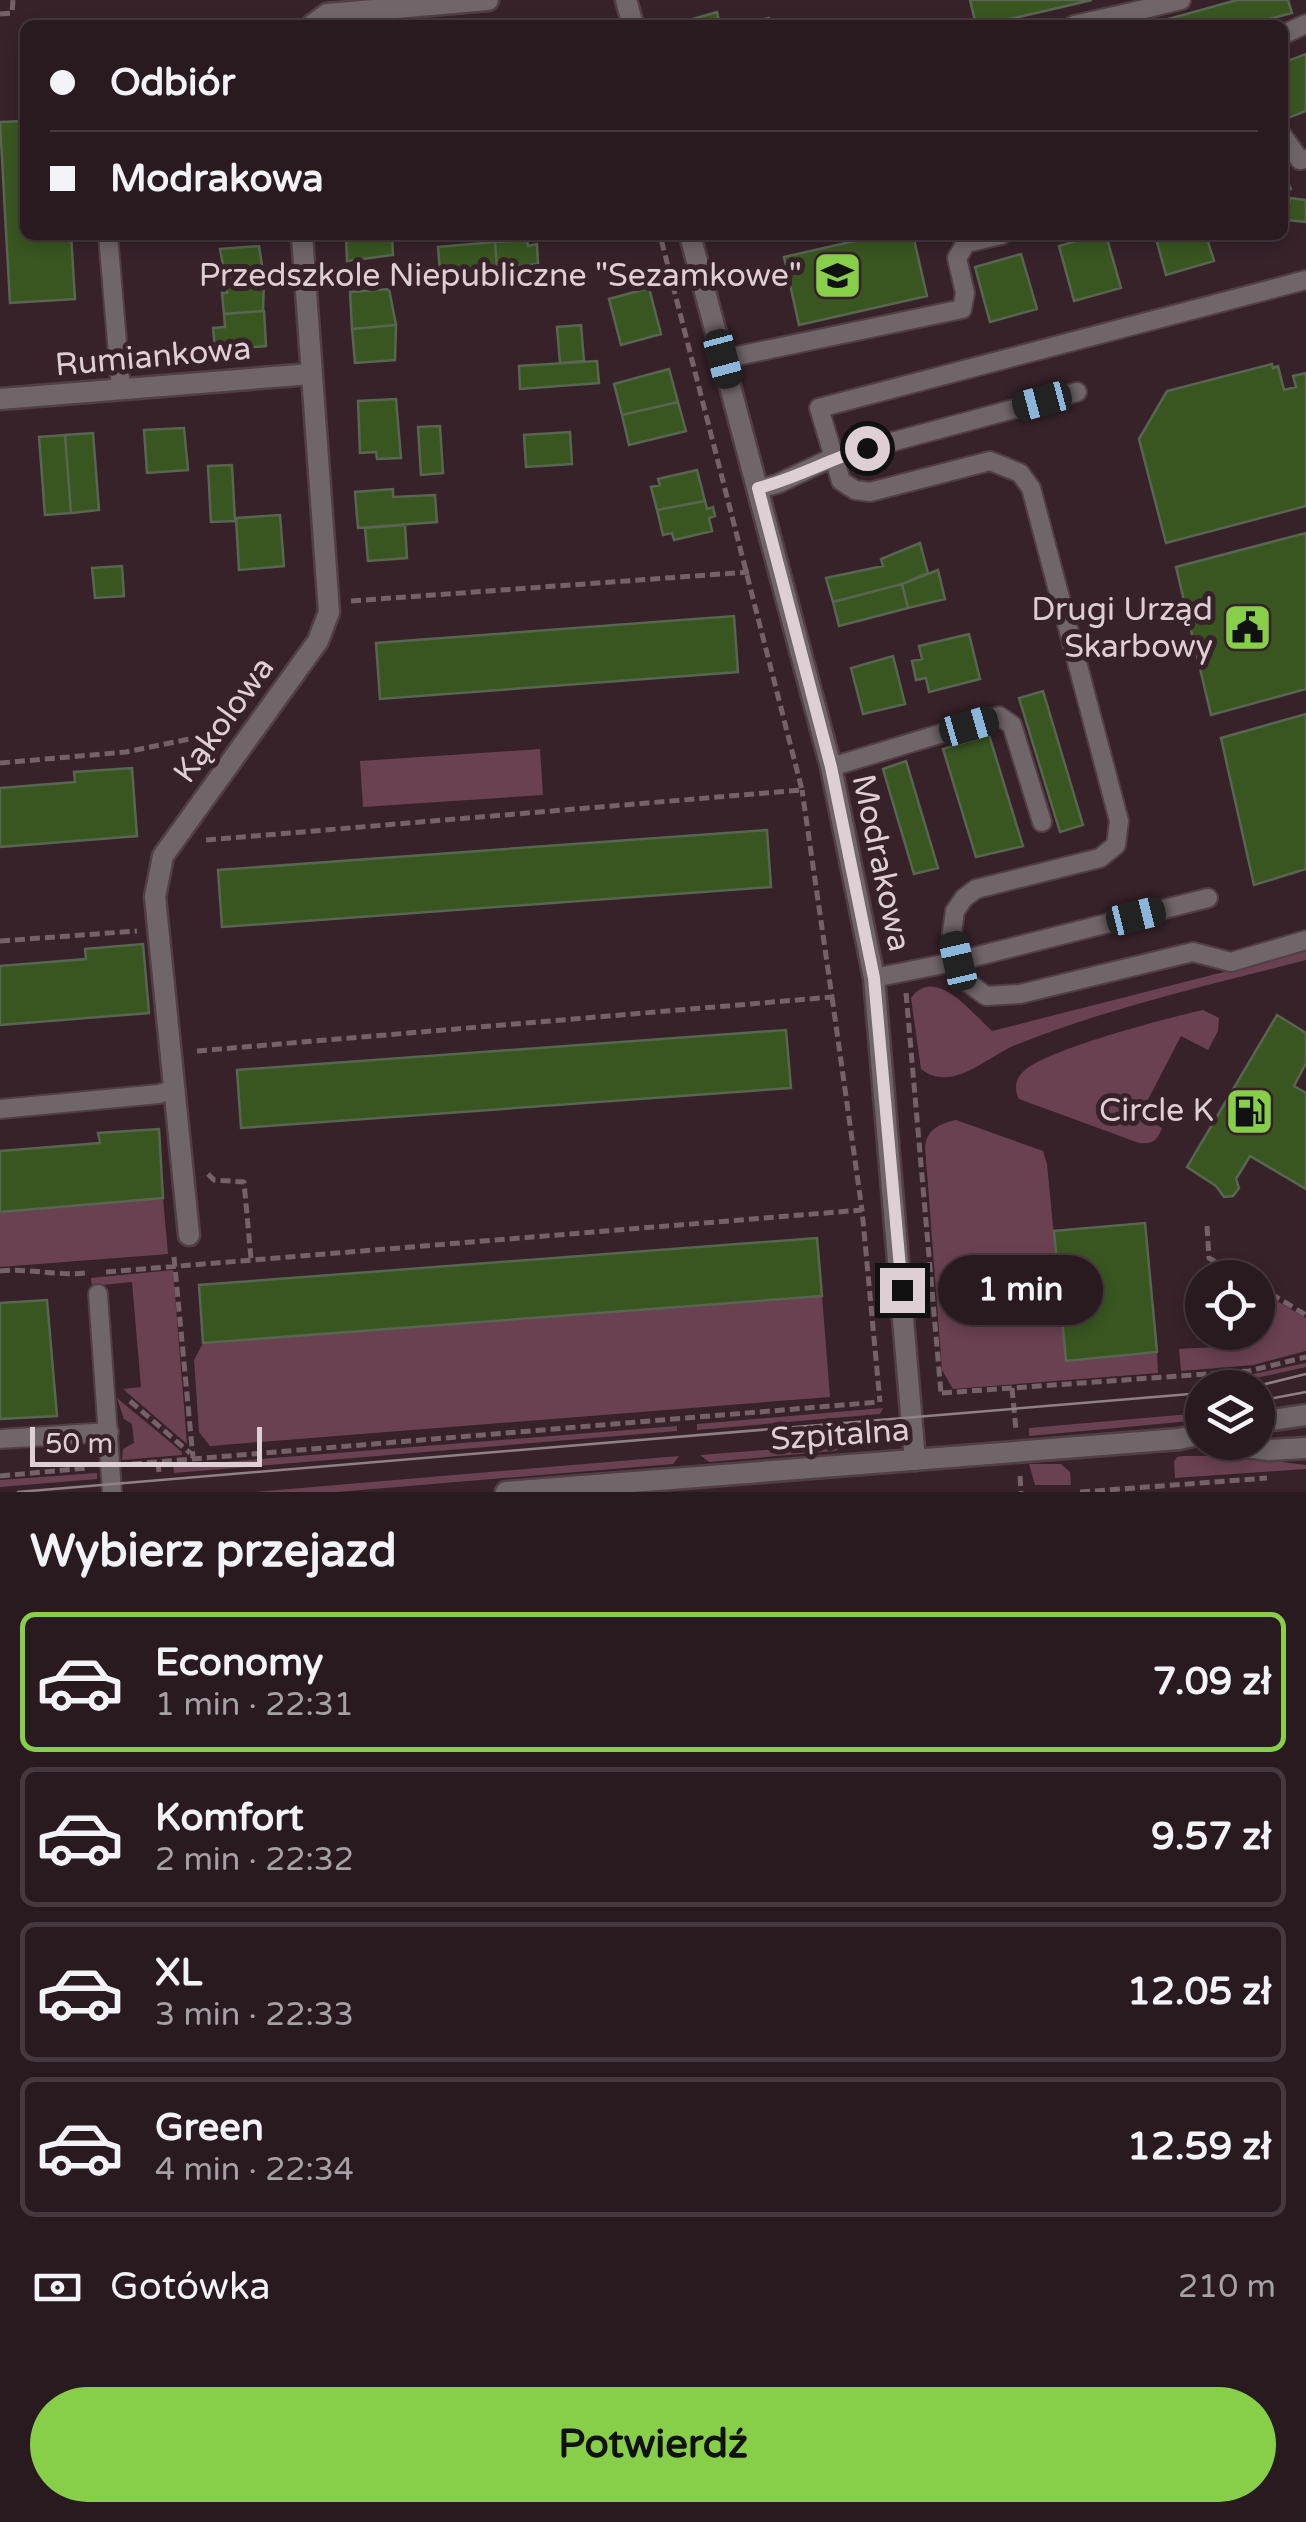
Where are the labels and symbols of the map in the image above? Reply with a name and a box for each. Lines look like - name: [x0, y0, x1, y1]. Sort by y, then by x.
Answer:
- school or university icon: Przedszkole Niepubliczne "Sezamkowe": [811, 250, 863, 302]
- place label: Przedszkole Niepubliczne "Sezamkowe": [199, 257, 802, 295]
- car: [701, 326, 745, 392]
- street label: Rumiankowa: [53, 330, 253, 384]
- car: [1009, 379, 1075, 423]
- route start: [845, 426, 890, 471]
- place label: Drugi Urząd Skarbowy: [1031, 591, 1213, 666]
- public building icon: Drugi Urząd Skarbowy: [1222, 602, 1274, 654]
- street label: Kąkolowa: [166, 650, 282, 790]
- car: [936, 703, 1002, 749]
- street label: Modrakowa: [844, 771, 918, 955]
- car: [1103, 894, 1169, 938]
- car: [937, 928, 979, 994]
- fuel station icon: Circle K: [1223, 1085, 1275, 1137]
- place label: Circle K: [1099, 1092, 1214, 1130]
- callout: 1 min: [937, 1255, 1102, 1325]
- route end: [880, 1268, 925, 1313]
- street label: Szpitalna: [769, 1411, 911, 1459]
- scale bar: [30, 1422, 262, 1466]

